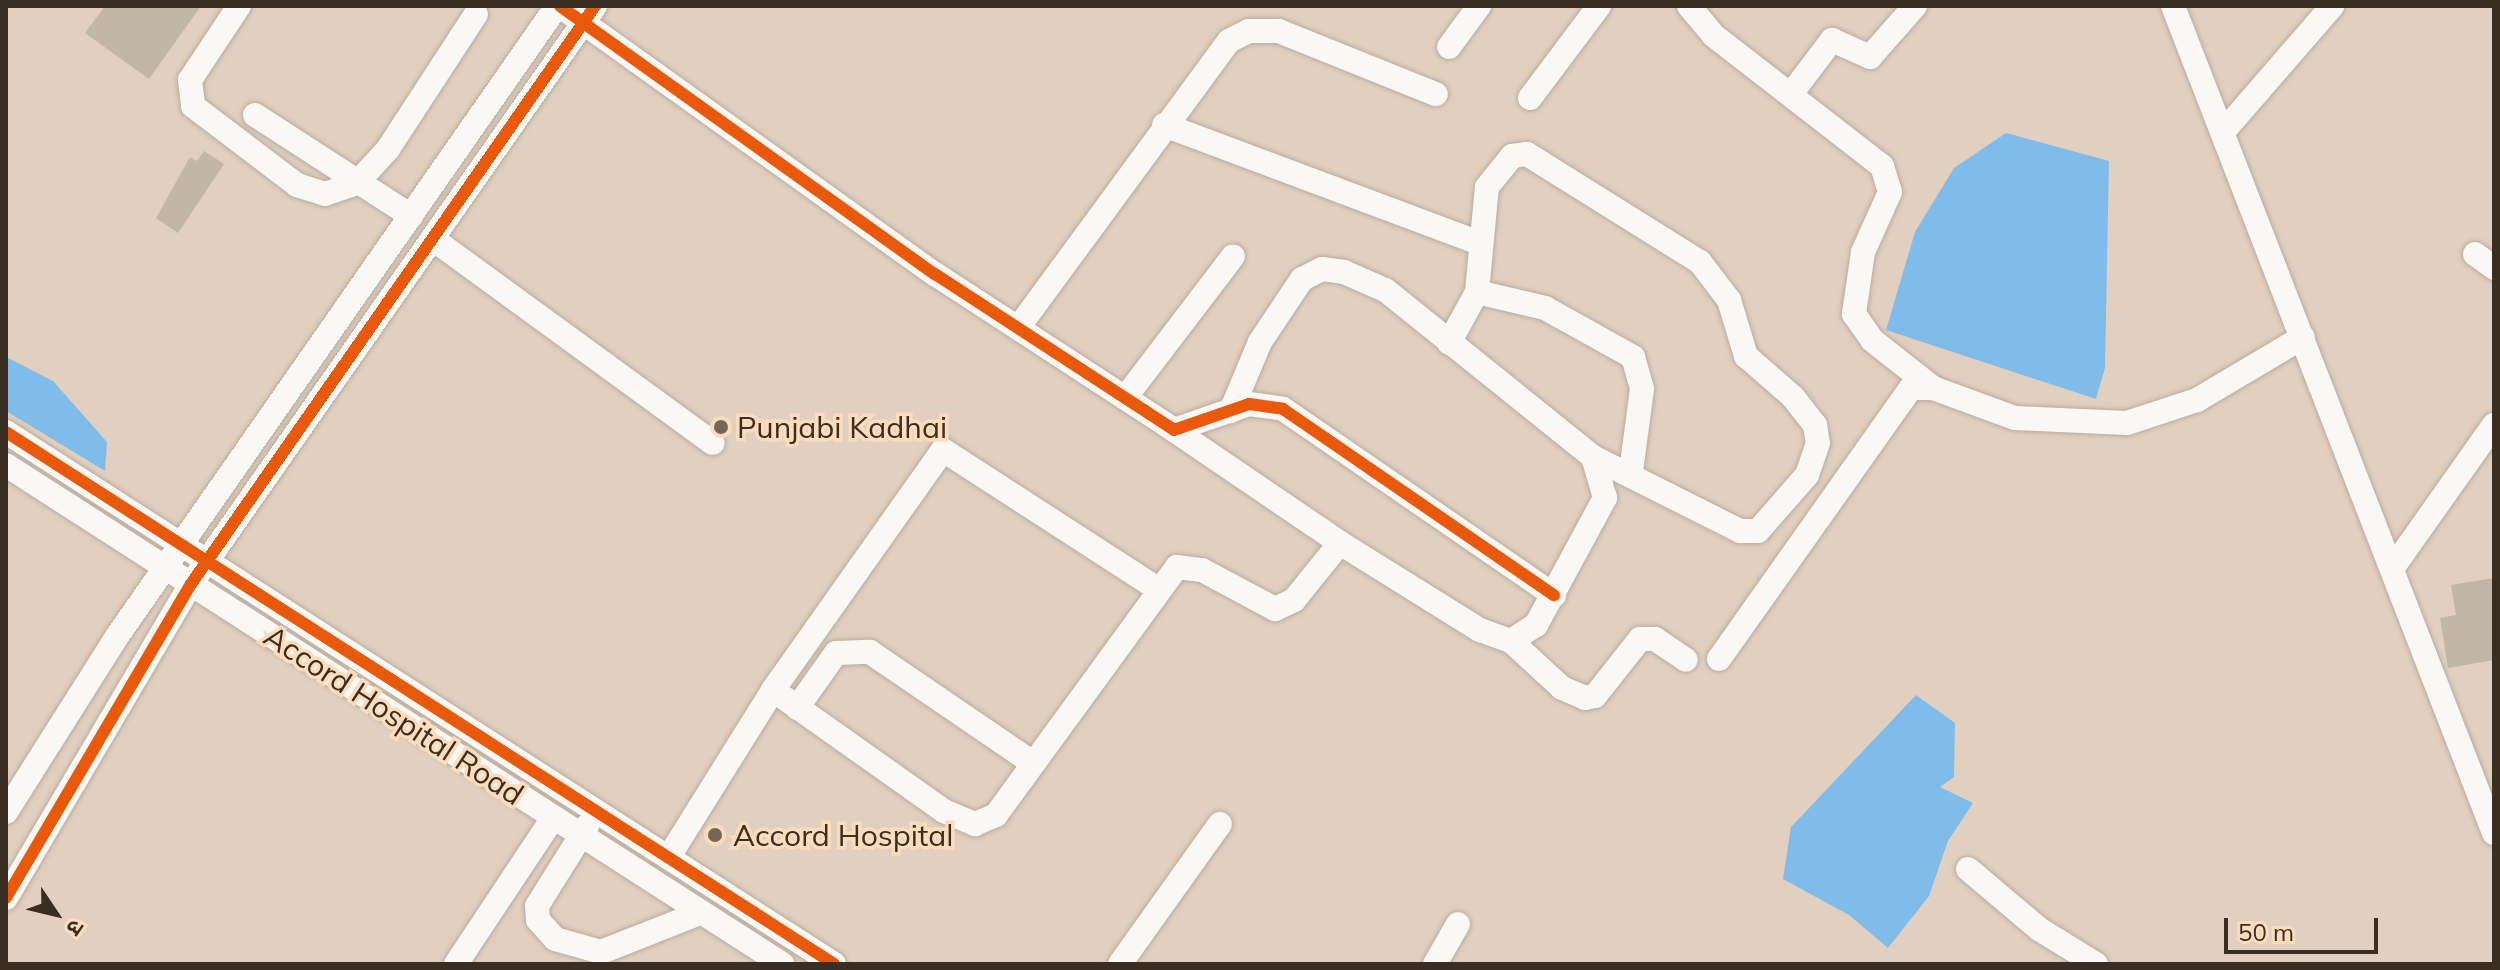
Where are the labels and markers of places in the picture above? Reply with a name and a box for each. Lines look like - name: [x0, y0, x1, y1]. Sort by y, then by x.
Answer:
- place label: Punjabi Kadhai: [737, 409, 947, 445]
- marker: Punjabi Kadhai: [712, 418, 730, 436]
- place label: Accord Hospital: [733, 817, 953, 853]
- marker: Accord Hospital: [704, 824, 726, 846]

